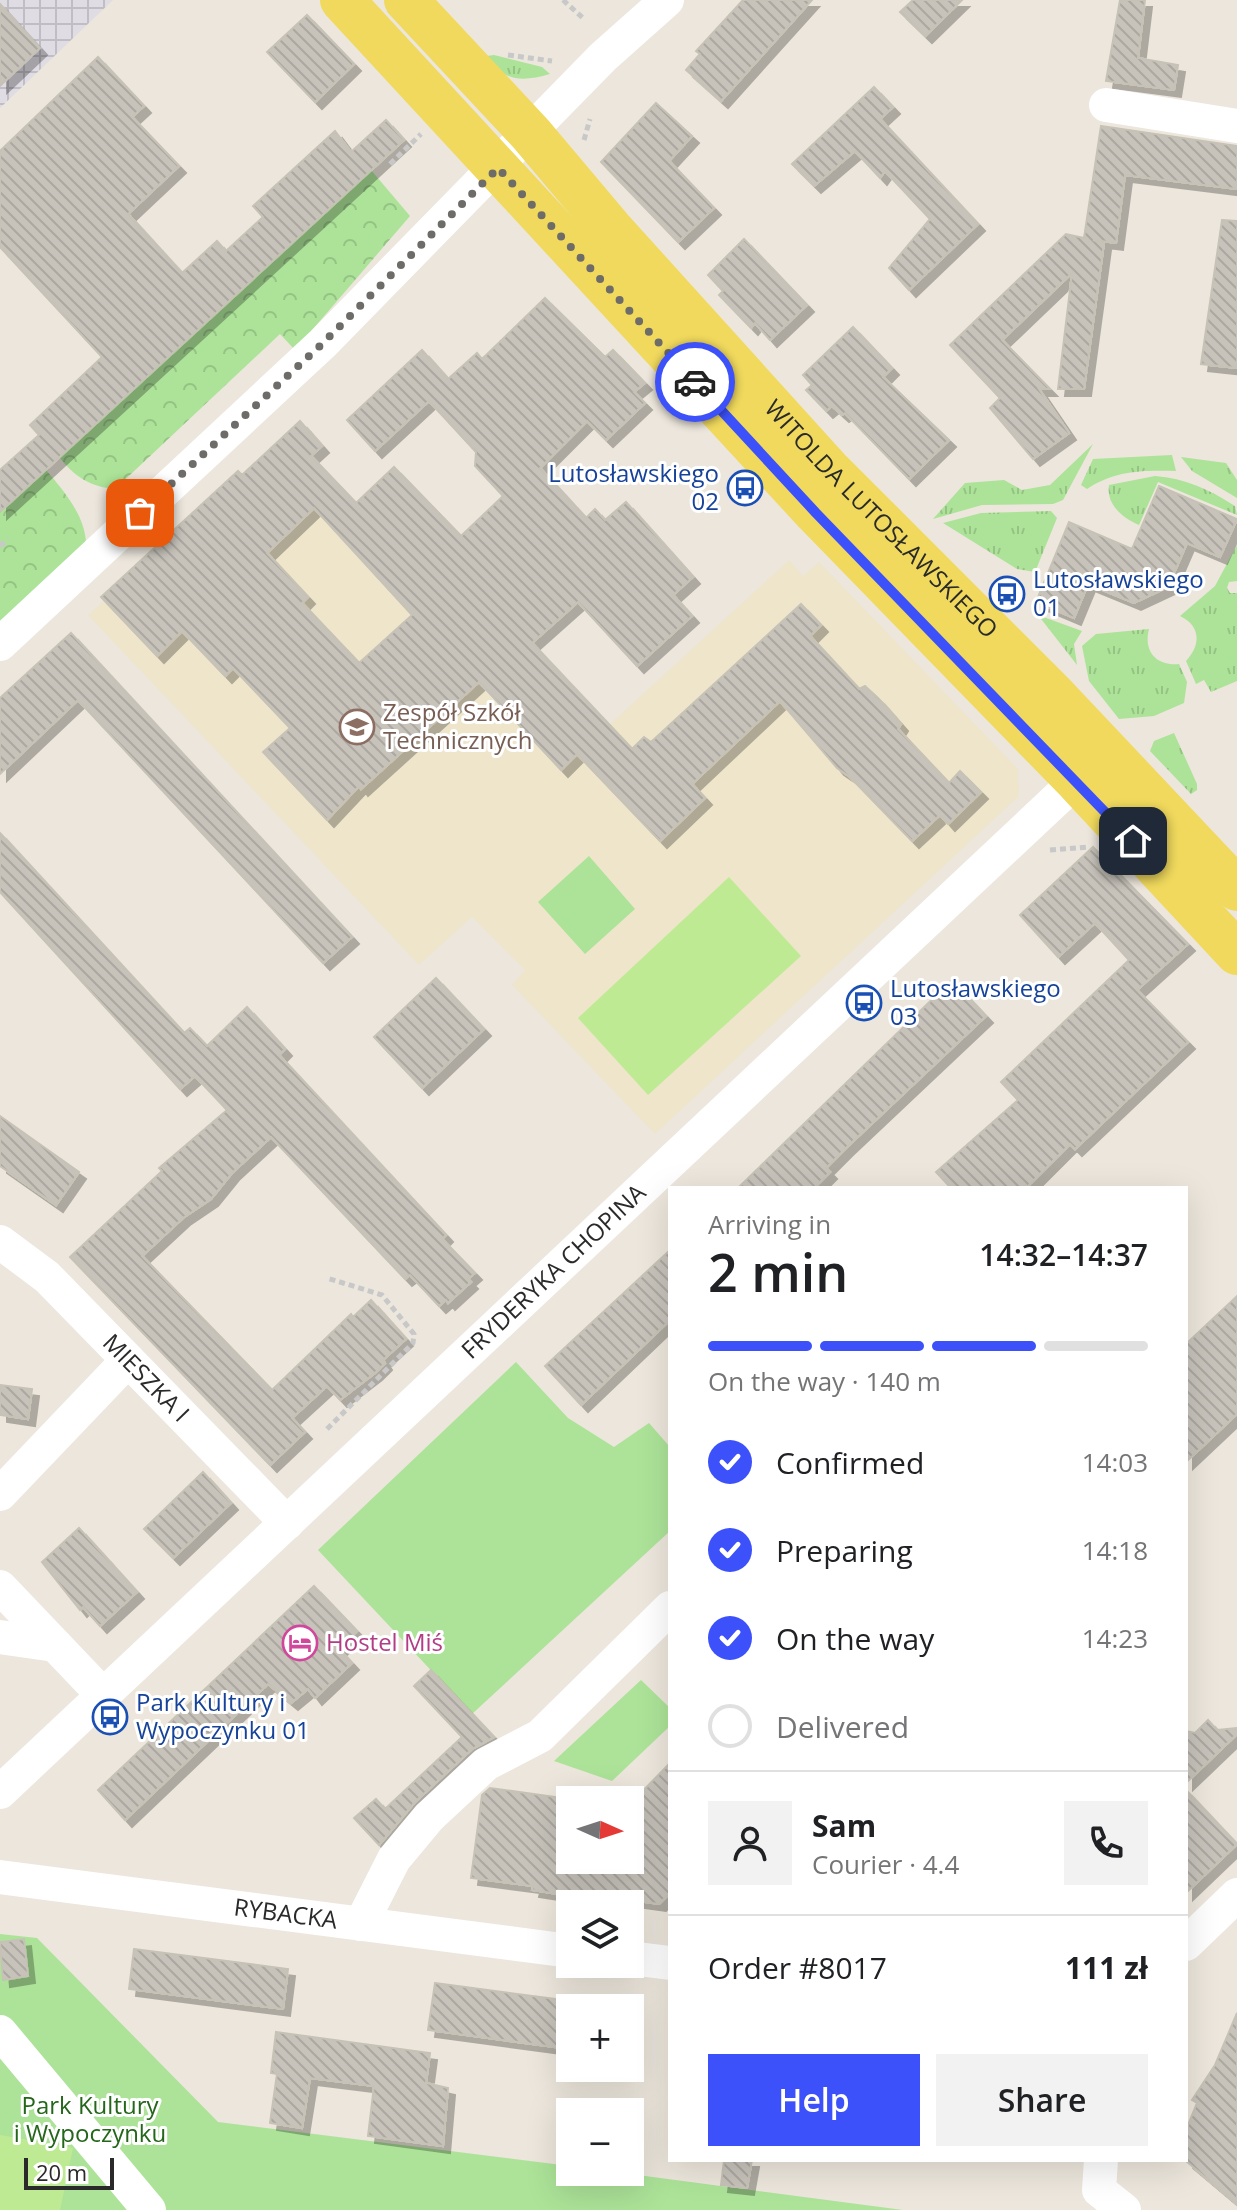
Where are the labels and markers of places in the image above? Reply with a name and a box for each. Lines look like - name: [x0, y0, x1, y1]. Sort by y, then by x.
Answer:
- place label: Lutosławskiego 02: [548, 456, 719, 517]
- bus stop icon: Lutosławskiego 02: [726, 469, 764, 507]
- pin: [106, 479, 174, 547]
- place label: Lutosławskiego 01: [1033, 562, 1204, 623]
- bus stop icon: Lutosławskiego 01: [988, 575, 1026, 613]
- place label: Zespół Szkół Technicznych: [383, 695, 532, 756]
- school or university icon: Zespół Szkół Technicznych: [338, 708, 376, 746]
- pin: [1099, 807, 1167, 875]
- place label: Lutosławskiego 03: [890, 971, 1061, 1032]
- bus stop icon: Lutosławskiego 03: [845, 984, 883, 1022]
- hotel icon: Hostel Miś: [281, 1624, 319, 1662]
- place label: Hostel Miś: [326, 1625, 443, 1658]
- place label: Park Kultury i Wypoczynku 01: [136, 1685, 310, 1746]
- bus stop icon: Park Kultury i Wypoczynku 01: [91, 1698, 129, 1736]

